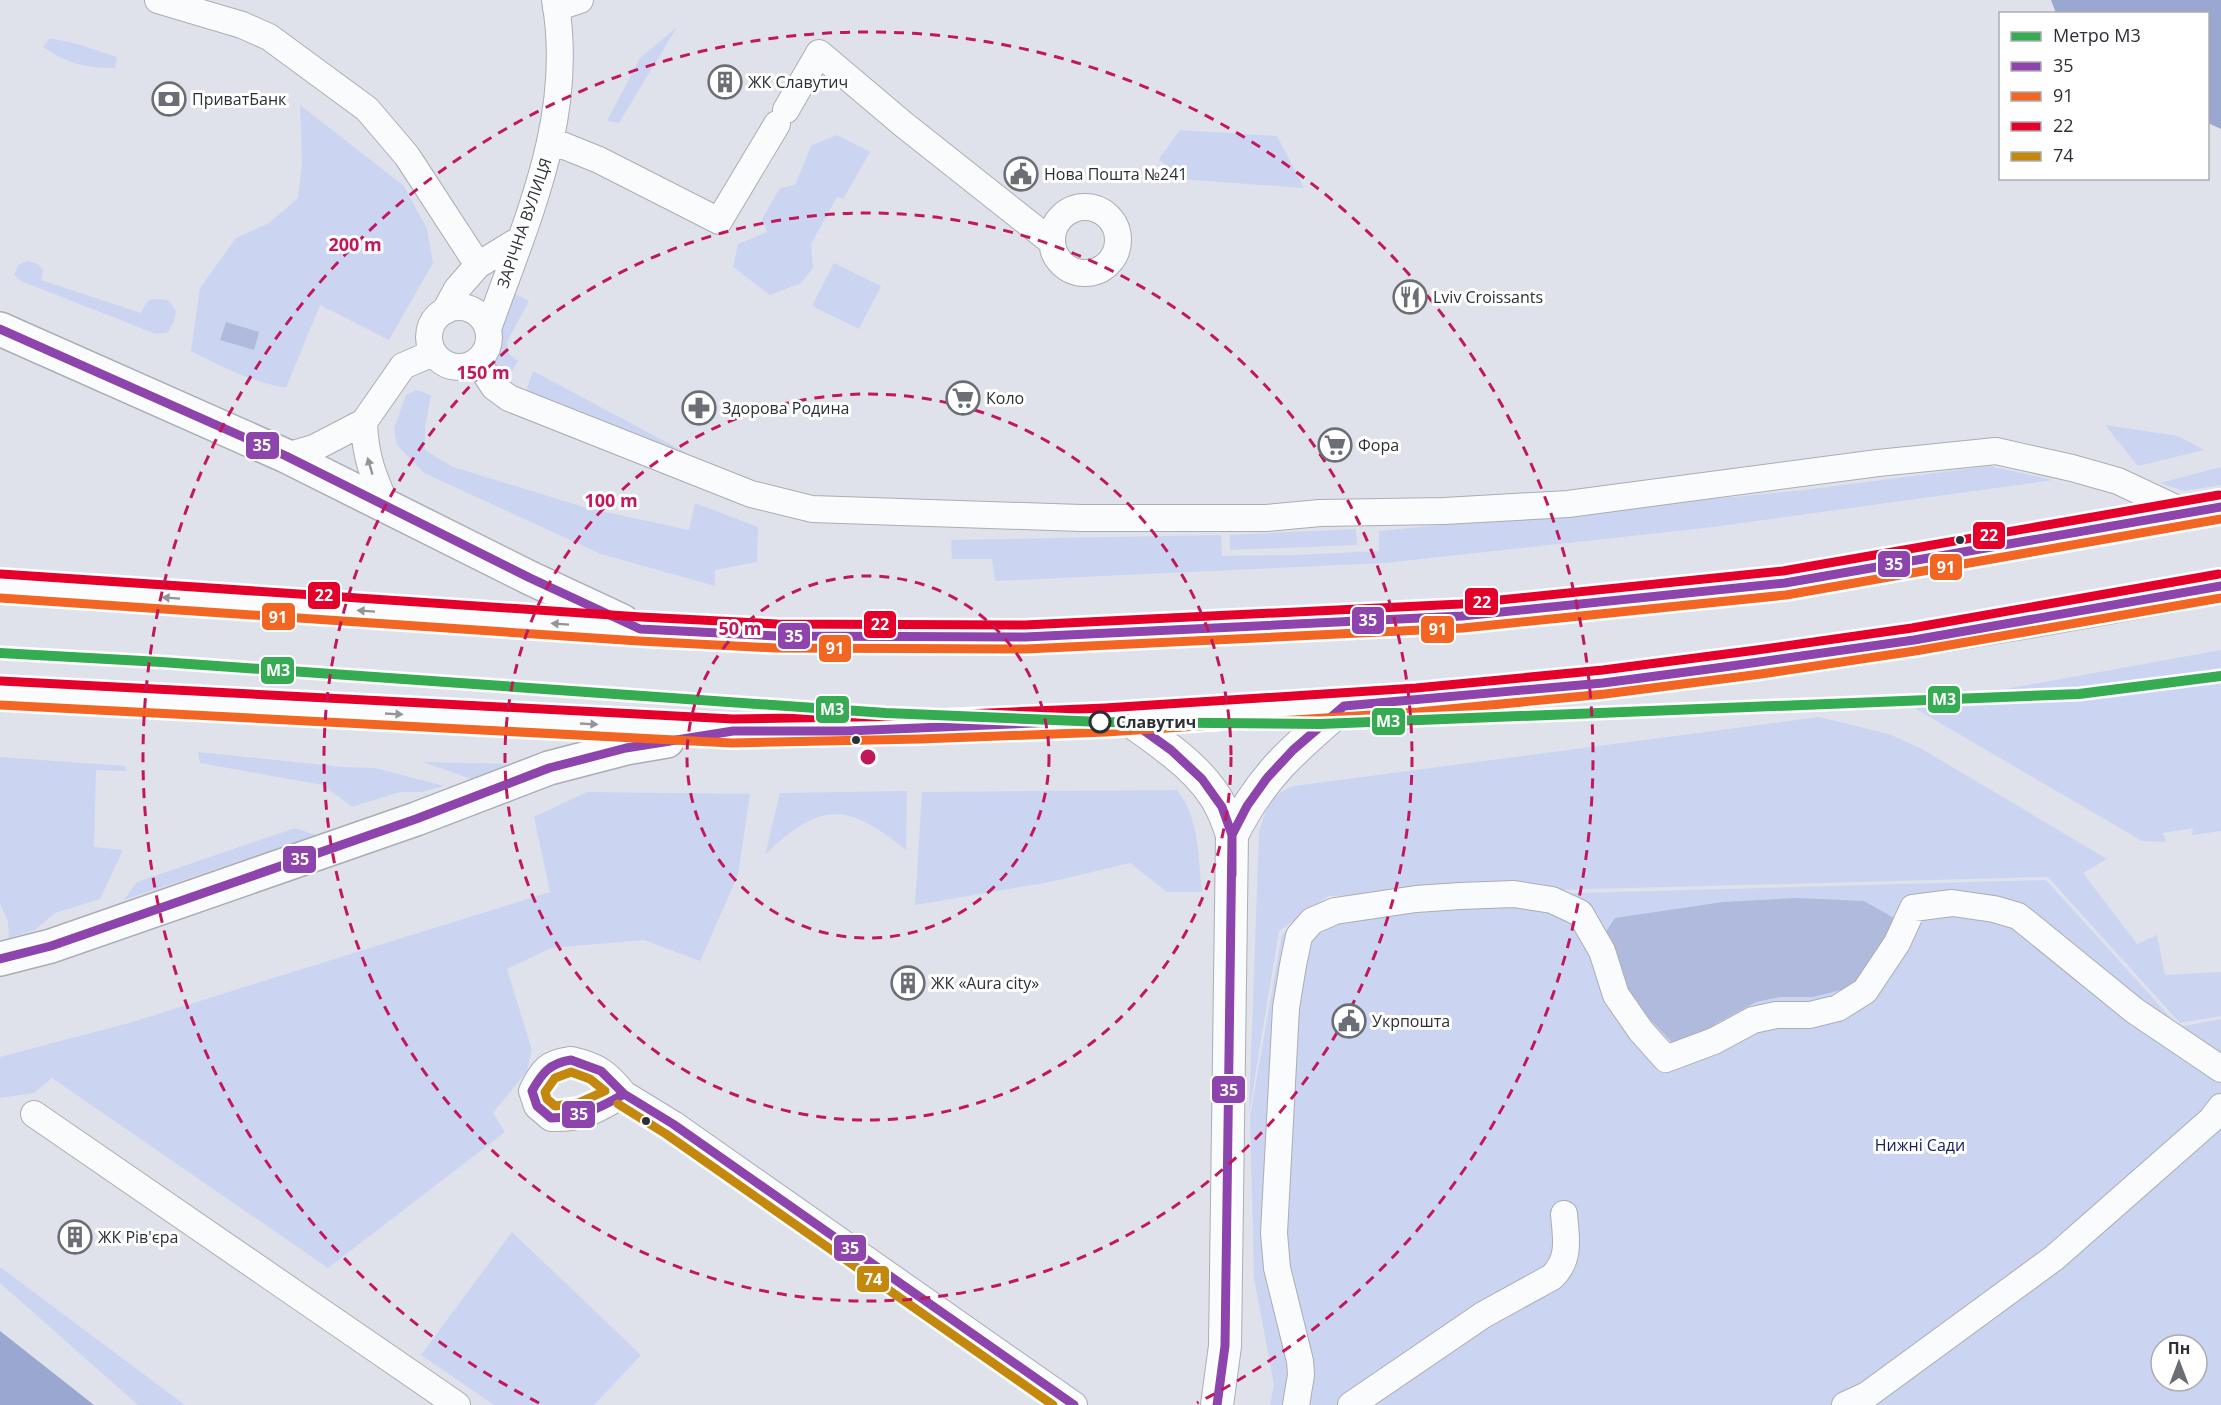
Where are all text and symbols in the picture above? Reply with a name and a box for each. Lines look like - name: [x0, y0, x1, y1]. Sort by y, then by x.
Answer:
- legend: [1999, 12, 2209, 180]
- text: Метро M3: [2053, 23, 2141, 47]
- text: 35: [2053, 53, 2074, 77]
- building icon: ЖК Славутич: [707, 64, 743, 100]
- place label: ЖК Славутич: [748, 71, 848, 93]
- bank icon: ПриватБанк: [151, 81, 187, 117]
- text: 91: [2053, 83, 2074, 107]
- place label: ПриватБанк: [192, 88, 287, 110]
- text: 22: [2053, 113, 2074, 137]
- text: 74: [2053, 143, 2074, 167]
- street label: ЗАРІЧНА ВУЛИЦЯ: [491, 155, 557, 291]
- public building icon: Нова Пошта №241: [1003, 156, 1039, 192]
- place label: Нова Пошта №241: [1044, 163, 1187, 185]
- text: 200 m: [328, 232, 382, 256]
- restaurant icon: Lviv Croissants: [1392, 279, 1428, 315]
- place label: Lviv Croissants: [1433, 286, 1543, 308]
- text: 150 m: [456, 360, 510, 384]
- supermarket icon: Коло: [945, 380, 981, 416]
- place label: Коло: [986, 387, 1024, 409]
- pharmacy icon: Здорова Родина: [681, 390, 717, 426]
- place label: Здорова Родина: [722, 397, 849, 419]
- supermarket icon: Фора: [1317, 427, 1353, 463]
- line badge: 35: [245, 431, 280, 460]
- text: 35: [253, 434, 271, 456]
- place label: Фора: [1358, 434, 1399, 456]
- one-way arrow: [365, 457, 374, 475]
- text: 100 m: [584, 488, 638, 512]
- line badge: 22: [1972, 521, 2006, 550]
- text: 22: [1980, 524, 1998, 546]
- unlabelled marker: [1954, 534, 1966, 546]
- line badge: 35: [1877, 550, 1911, 578]
- text: 35: [1885, 553, 1903, 575]
- line badge: 91: [1929, 553, 1963, 581]
- text: 91: [1937, 556, 1955, 578]
- line badge: 22: [307, 581, 341, 610]
- text: 22: [315, 584, 333, 606]
- line badge: 22: [1464, 587, 1499, 616]
- text: 22: [1473, 591, 1491, 613]
- one-way arrow: [162, 593, 181, 602]
- line badge: 91: [261, 602, 296, 631]
- text: 91: [269, 606, 287, 628]
- one-way arrow: [356, 606, 375, 615]
- line badge: 35: [1351, 606, 1385, 635]
- text: 35: [1359, 609, 1377, 631]
- line badge: 22: [863, 610, 897, 639]
- text: 22: [871, 613, 889, 635]
- line badge: 91: [1420, 615, 1455, 644]
- text: 50 m: [719, 616, 761, 640]
- text: 91: [1429, 618, 1447, 640]
- one-way arrow: [551, 619, 570, 628]
- line badge: 35: [777, 622, 811, 650]
- text: 35: [785, 625, 803, 647]
- line badge: 91: [818, 634, 852, 663]
- text: 91: [826, 637, 844, 659]
- line badge: M3: [260, 656, 295, 685]
- text: M3: [266, 659, 290, 681]
- line badge: M3: [1927, 685, 1961, 714]
- text: M3: [1932, 688, 1956, 710]
- line badge: M3: [815, 695, 850, 724]
- text: M3: [820, 698, 844, 720]
- line badge: M3: [1371, 707, 1406, 736]
- one-way arrow: [384, 710, 403, 719]
- text: M3: [1376, 710, 1400, 732]
- marker: Славутич: [1089, 711, 1111, 733]
- place label: Славутич: [1116, 711, 1196, 733]
- one-way arrow: [579, 719, 598, 728]
- unlabelled marker: [850, 734, 862, 746]
- centre of rings: [858, 747, 878, 767]
- line badge: 35: [282, 845, 317, 874]
- text: 35: [291, 848, 309, 870]
- building icon: ЖК «Aura city»: [890, 965, 926, 1001]
- place label: ЖК «Aura city»: [931, 972, 1039, 994]
- public building icon: Укрпошта: [1331, 1003, 1367, 1039]
- place label: Укрпошта: [1372, 1010, 1450, 1032]
- line badge: 35: [1211, 1075, 1246, 1104]
- text: 35: [1220, 1079, 1238, 1101]
- line badge: 35: [561, 1100, 596, 1129]
- text: 35: [570, 1103, 588, 1125]
- unlabelled marker: [640, 1115, 652, 1127]
- park label: Нижні Сади: [1875, 1134, 1965, 1156]
- building icon: ЖК Рів'єра: [57, 1219, 93, 1255]
- place label: ЖК Рів'єра: [98, 1226, 178, 1248]
- line badge: 35: [833, 1234, 867, 1262]
- text: 35: [841, 1237, 859, 1259]
- line badge: 74: [856, 1265, 890, 1293]
- text: 74: [864, 1268, 882, 1290]
- north arrow: [2149, 1333, 2209, 1393]
- text: Пн: [2168, 1337, 2190, 1359]

